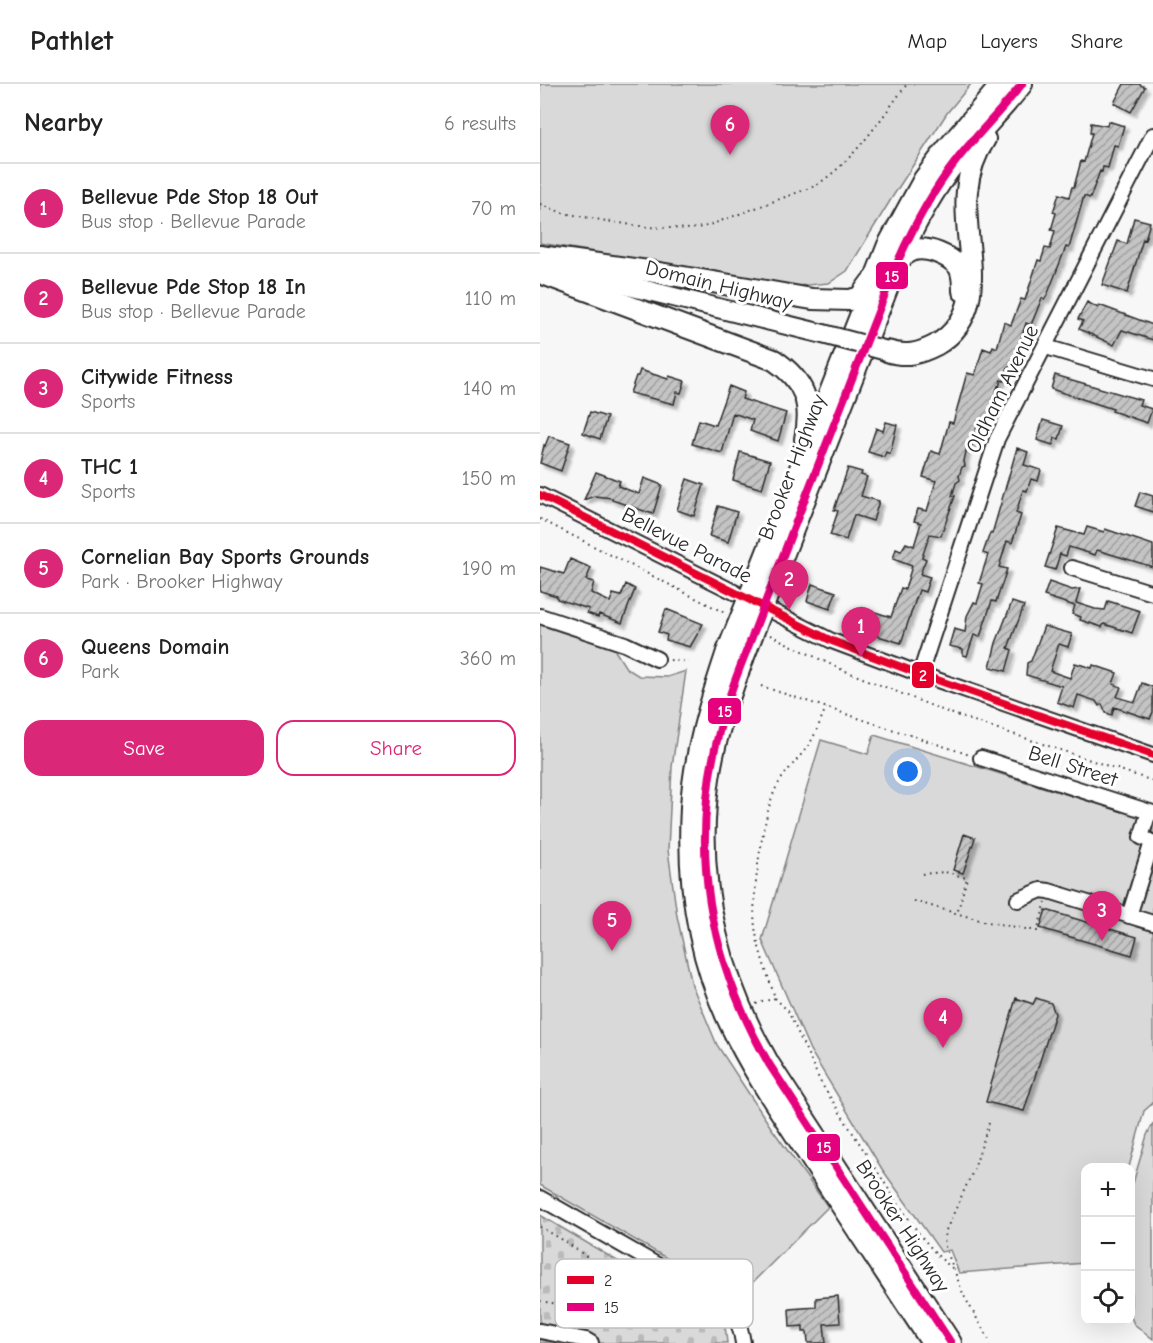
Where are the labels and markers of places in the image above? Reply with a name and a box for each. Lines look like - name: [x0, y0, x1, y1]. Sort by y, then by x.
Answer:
- pin: 6: [710, 106, 750, 155]
- pin: 2: [770, 560, 808, 610]
- pin: 1: [842, 608, 880, 657]
- pin: 3: [1082, 892, 1122, 941]
- pin: 5: [592, 902, 632, 951]
- pin: 4: [924, 998, 962, 1048]

